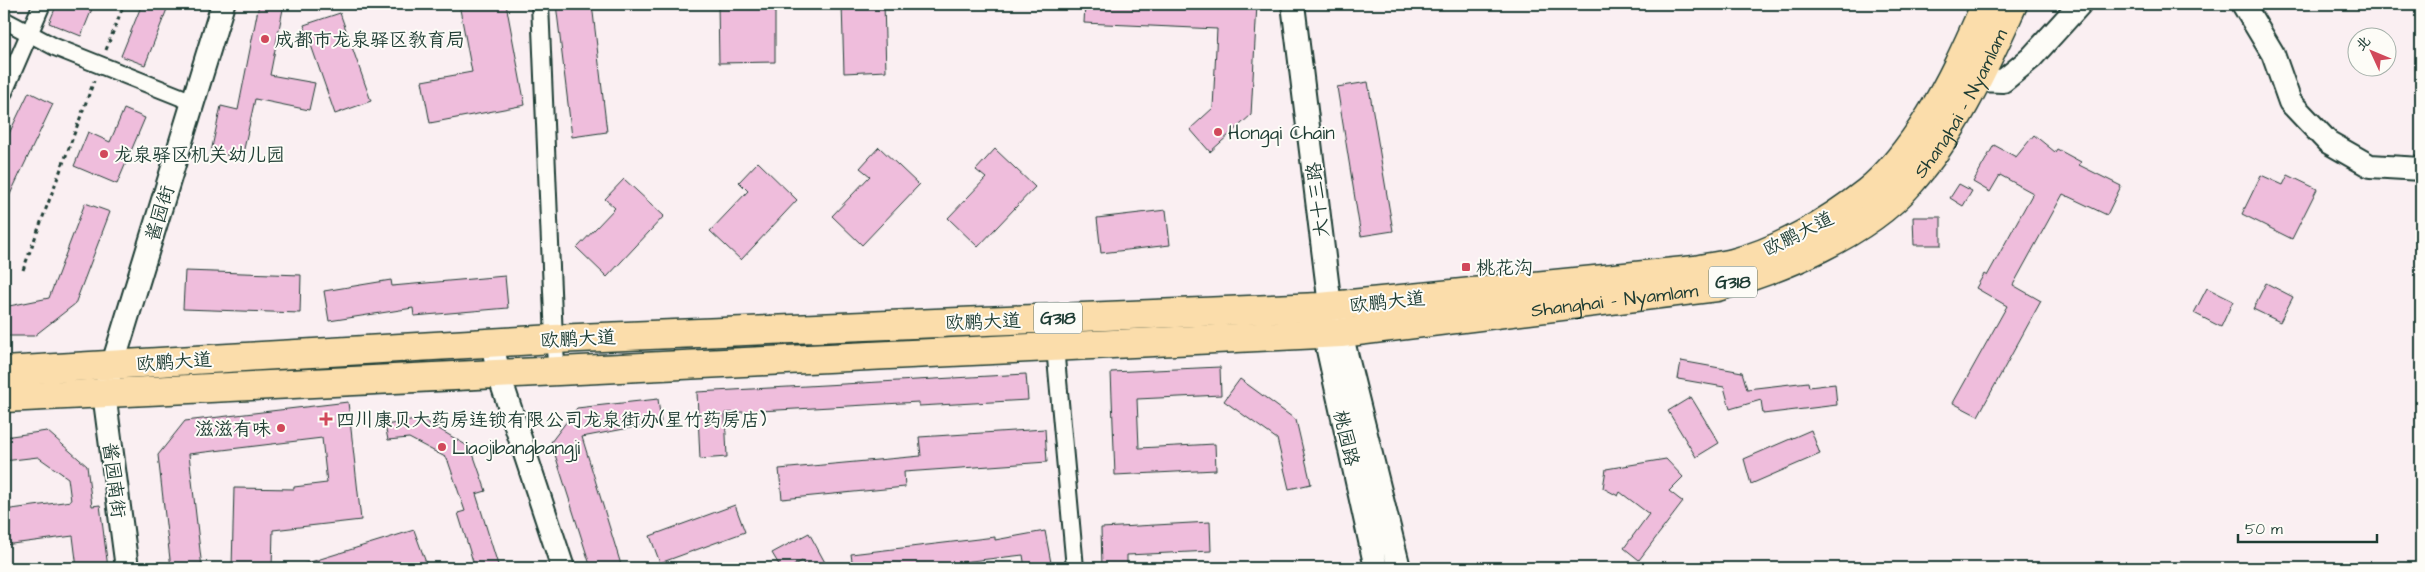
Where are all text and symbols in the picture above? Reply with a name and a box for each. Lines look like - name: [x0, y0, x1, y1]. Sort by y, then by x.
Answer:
- street label: Shanghai - Nyamlam: [1908, 25, 2015, 184]
- place label: 成都市龙泉驿区教育局: [275, 27, 465, 54]
- north arrow: [2348, 28, 2398, 78]
- text: 北: [2351, 32, 2375, 56]
- marker: 成都市龙泉驿区教育局: [259, 33, 271, 45]
- place label: Hongqi Chain: [1228, 120, 1335, 148]
- marker: Hongqi Chain: [1212, 126, 1224, 138]
- place label: 龙泉驿区机关幼儿园: [114, 142, 285, 169]
- marker: 龙泉驿区机关幼儿园: [98, 148, 110, 160]
- street label: 大十三路: [1300, 160, 1337, 239]
- street label: 酱园街: [139, 182, 182, 245]
- street label: 欧鹏大道: [1759, 205, 1839, 264]
- place label: 桃花沟: [1476, 255, 1533, 282]
- marker: 桃花沟: [1460, 261, 1472, 273]
- road number: G318: [1709, 266, 1757, 298]
- street label: Shanghai - Nyamlam: [1530, 277, 1700, 325]
- street label: 欧鹏大道: [1348, 285, 1426, 320]
- road number: G318: [1034, 302, 1082, 334]
- street label: 欧鹏大道: [945, 308, 1022, 337]
- street label: 欧鹏大道: [539, 324, 617, 355]
- street label: 欧鹏大道: [135, 346, 213, 379]
- place label: 四川康贝大药房连锁有限公司龙泉街办(星竹药房店): [336, 407, 767, 434]
- street label: 桃园路: [1326, 408, 1365, 469]
- marker: 四川康贝大药房连锁有限公司龙泉街办(星竹药房店): [320, 413, 332, 425]
- place label: 滋滋有味: [195, 416, 271, 443]
- marker: 滋滋有味: [275, 422, 287, 434]
- place label: Liaojibangbangji: [452, 435, 580, 463]
- street label: 酱园南街: [95, 441, 132, 520]
- marker: Liaojibangbangji: [436, 441, 448, 453]
- scale bar: [2238, 512, 2376, 544]
- text: 50 m: [2245, 519, 2283, 540]

